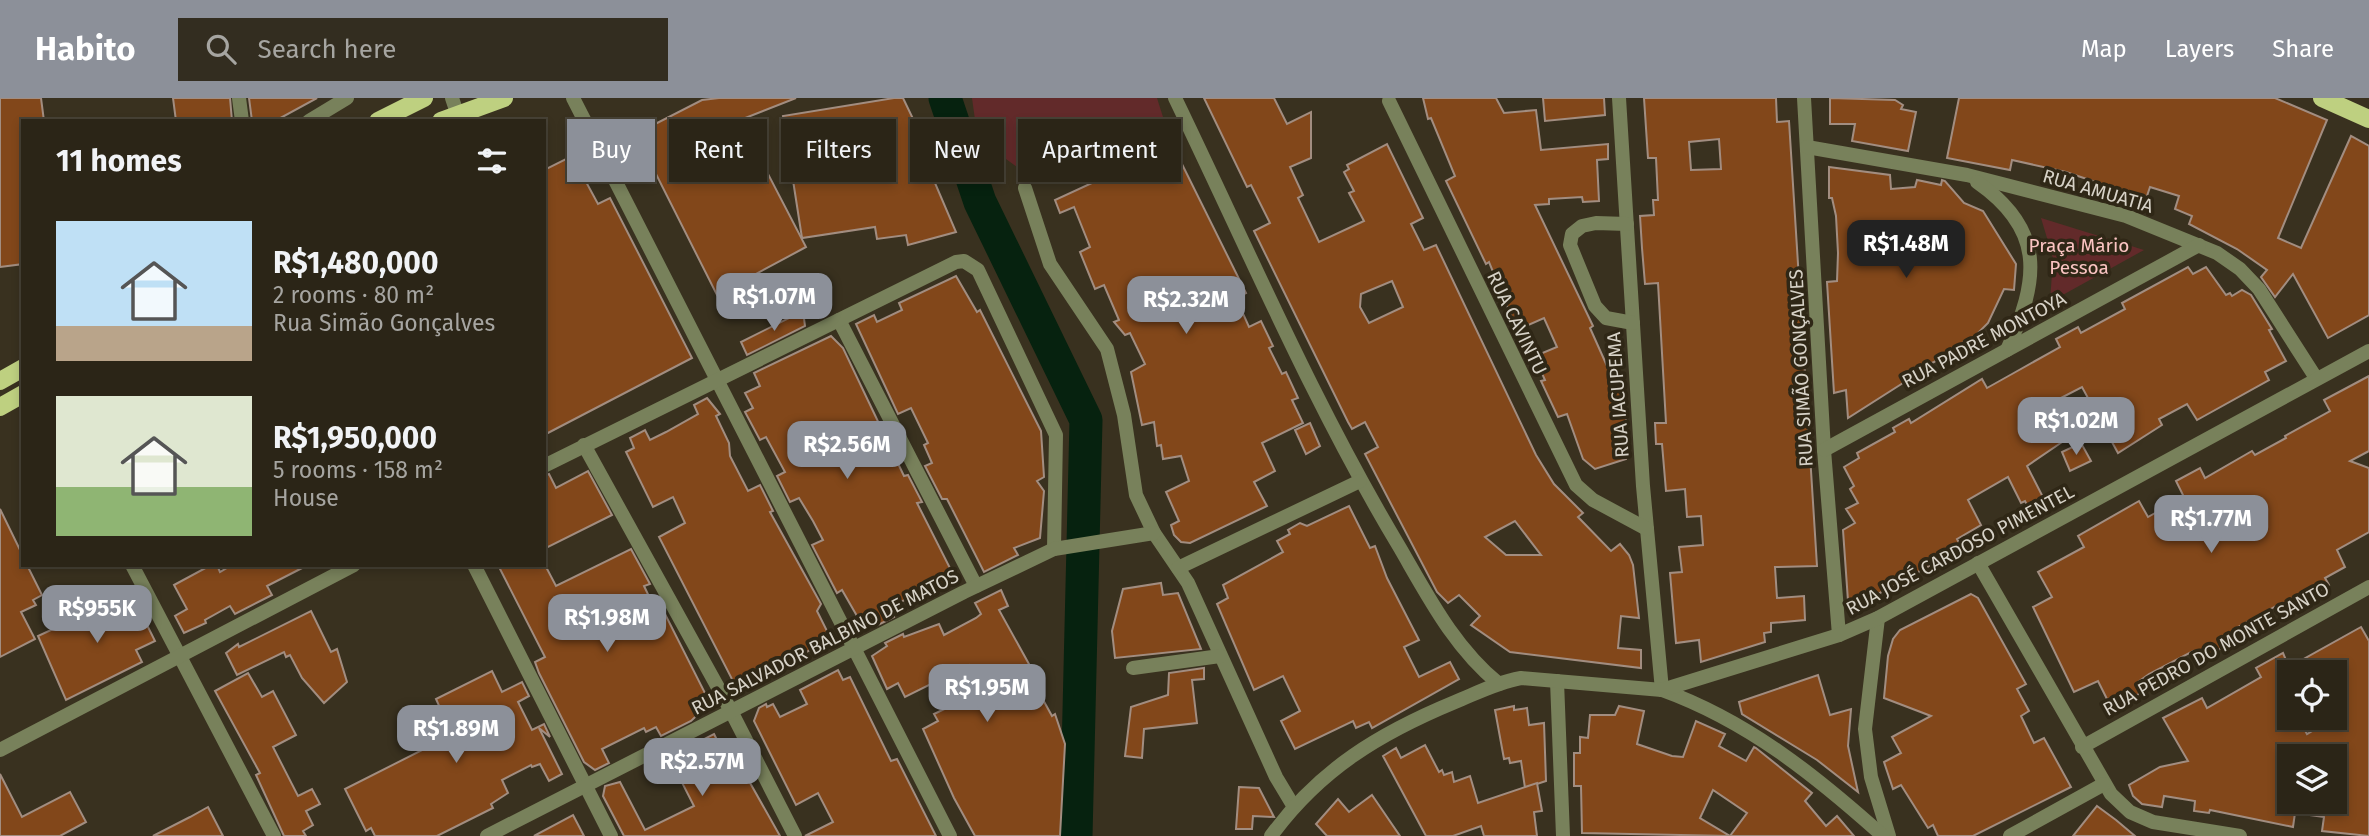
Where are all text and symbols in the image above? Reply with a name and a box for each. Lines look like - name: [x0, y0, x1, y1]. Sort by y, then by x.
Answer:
- search box: [178, 18, 668, 81]
- text: Habito: [35, 29, 136, 69]
- icon: search: [202, 30, 240, 68]
- text: Search here: [258, 34, 396, 65]
- text: Map: [2081, 35, 2127, 63]
- text: Layers: [2165, 35, 2234, 63]
- text: Share: [2272, 35, 2334, 63]
- chip: Buy: [567, 119, 655, 182]
- chip: Rent: [669, 119, 767, 182]
- chip: Filters: [781, 119, 896, 182]
- chip: New: [910, 119, 1004, 182]
- chip: Apartment: [1018, 119, 1181, 182]
- icon: filters: [473, 142, 511, 180]
- text: 11 homes: [56, 143, 182, 179]
- street label: RUA AMUATIA: [2040, 164, 2156, 218]
- pin: R$1.48M: [1841, 220, 1971, 280]
- text: R$1.48M: [1863, 229, 1949, 257]
- park label: Praça Mário Pessoa: [2029, 234, 2129, 279]
- text: R$1,480,000: [273, 245, 438, 281]
- icon: home: [112, 249, 196, 333]
- street label: RUA CAVINTU: [1482, 267, 1552, 379]
- street label: RUA SIMÃO GONÇALVES: [1784, 269, 1818, 467]
- pin: R$1.07M: [709, 274, 839, 333]
- pin: R$2.32M: [1121, 276, 1251, 336]
- text: 2 rooms · 80 m²: [273, 281, 434, 309]
- text: R$1.07M: [732, 282, 816, 310]
- text: R$2.32M: [1143, 285, 1229, 313]
- street label: RUA PADRE MONTOYA: [1898, 287, 2070, 393]
- text: Rua Simão Gonçalves: [273, 309, 495, 337]
- street label: RUA IACUPEMA: [1602, 331, 1634, 459]
- pin: R$1.02M: [2011, 398, 2141, 457]
- text: R$1.02M: [2034, 406, 2118, 434]
- text: R$1,950,000: [273, 420, 437, 456]
- pin: R$2.56M: [782, 422, 912, 481]
- icon: home: [112, 424, 196, 508]
- text: R$2.56M: [803, 430, 891, 458]
- text: 5 rooms · 158 m²: [273, 456, 443, 484]
- street label: RUA JOSÉ CARDOSO PIMENTEL: [1842, 480, 2079, 620]
- text: House: [273, 484, 339, 512]
- pin: R$1.77M: [2146, 496, 2276, 555]
- text: R$1.77M: [2170, 504, 2252, 532]
- street label: RUA SALVADOR BALBINO DE MATOS: [688, 564, 962, 720]
- street label: RUA PEDRO DO MONTE SANTO: [2099, 577, 2333, 721]
- pin: R$955K: [40, 586, 154, 645]
- text: R$955K: [58, 594, 136, 622]
- pin: R$1.98M: [542, 594, 672, 654]
- text: R$1.98M: [564, 603, 650, 631]
- map controls: [2277, 660, 2347, 814]
- button: locate: [2277, 660, 2347, 730]
- pin: R$1.95M: [922, 664, 1052, 724]
- text: R$1.95M: [945, 673, 1029, 701]
- pin: R$1.89M: [391, 706, 521, 765]
- text: R$1.89M: [413, 714, 499, 742]
- pin: R$2.57M: [637, 738, 767, 798]
- button: layers: [2277, 744, 2347, 814]
- text: R$2.57M: [660, 747, 744, 775]

